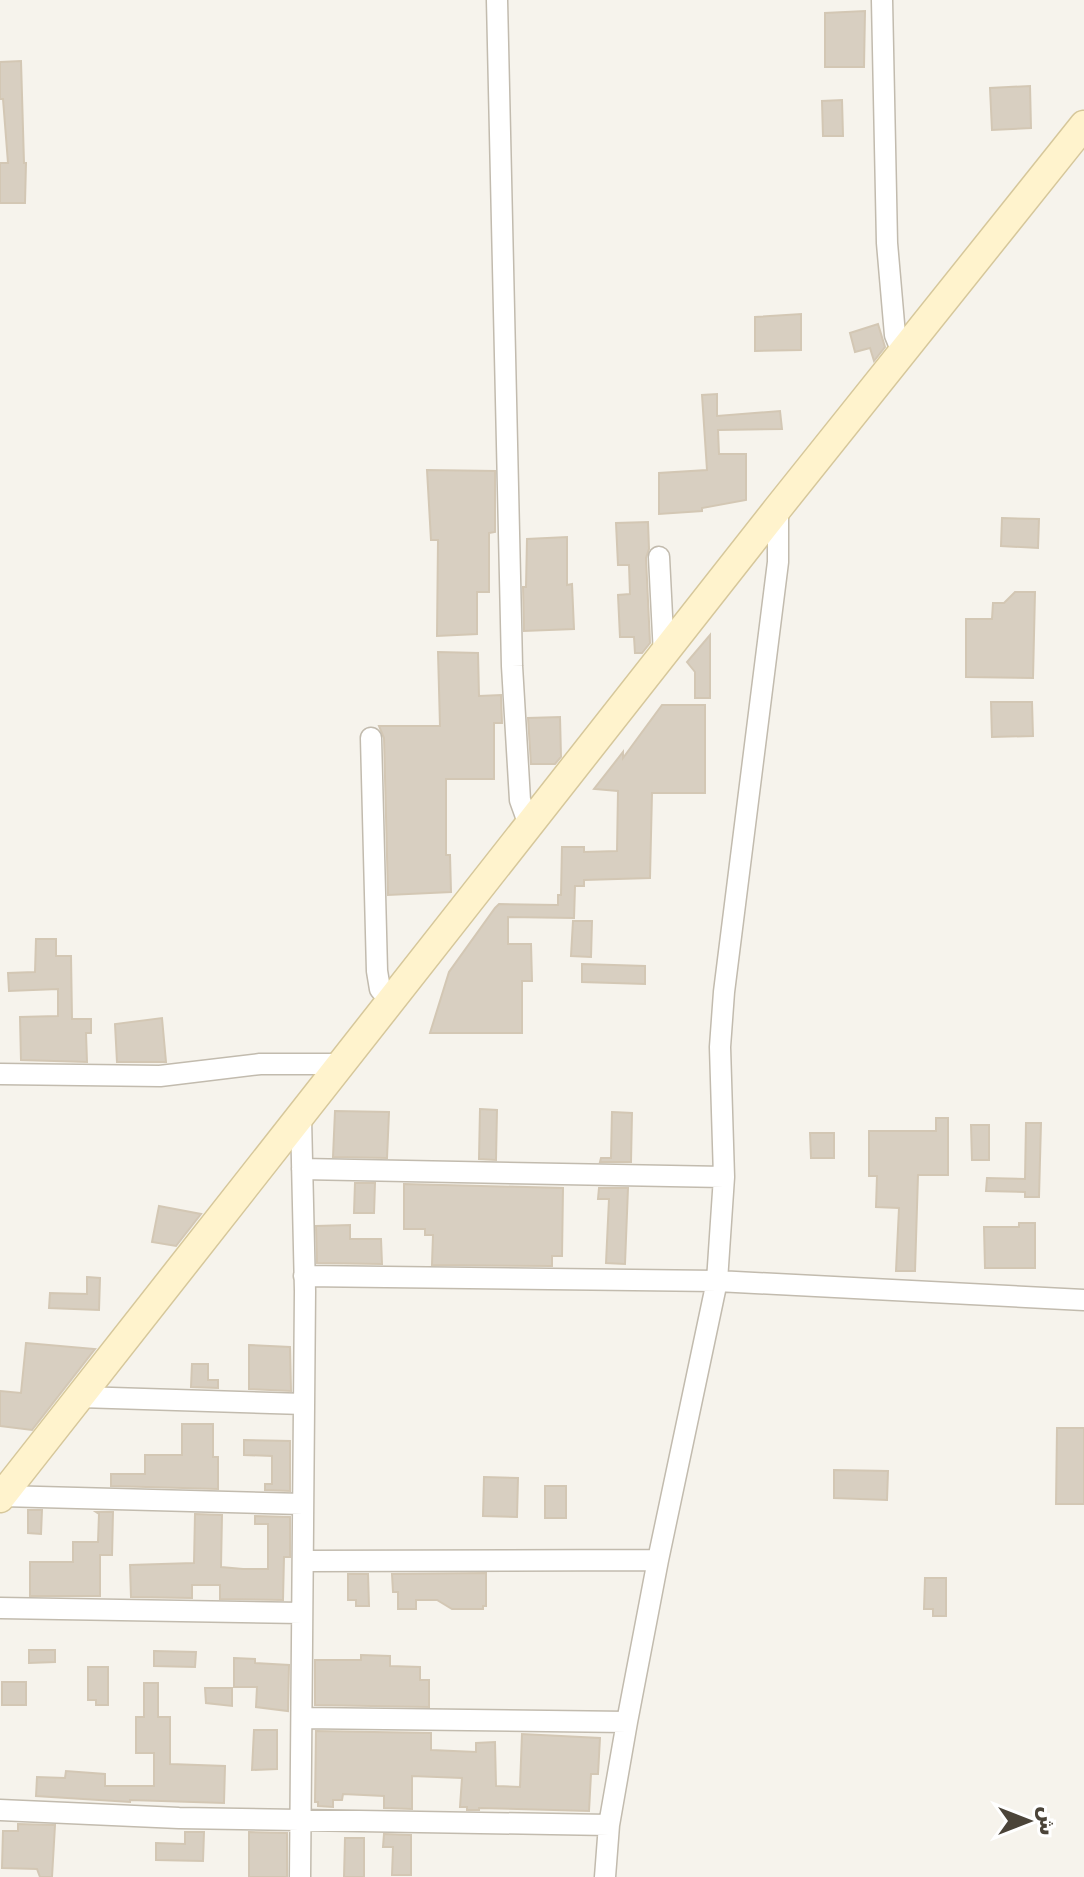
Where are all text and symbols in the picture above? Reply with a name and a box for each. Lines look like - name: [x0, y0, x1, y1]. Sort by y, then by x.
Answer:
- north arrow: [988, 1781, 1068, 1861]
- text: ش: [1035, 1806, 1060, 1836]

